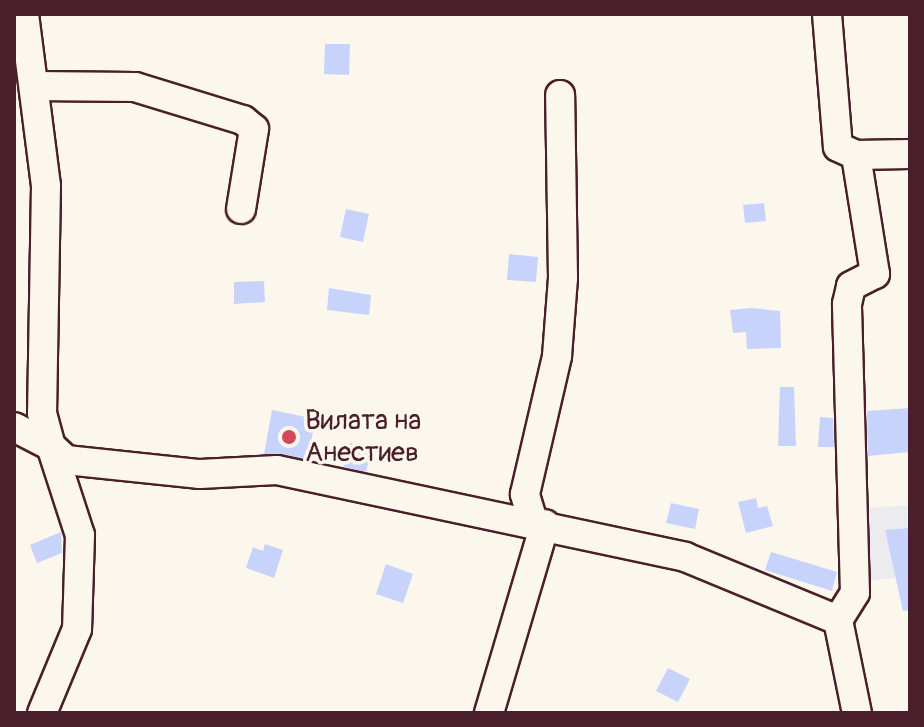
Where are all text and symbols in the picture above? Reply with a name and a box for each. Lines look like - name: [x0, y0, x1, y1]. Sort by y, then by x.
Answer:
- place label: Вилата на Анестиев: [305, 404, 421, 470]
- marker: Вилата на Анестиев: [280, 428, 298, 446]

